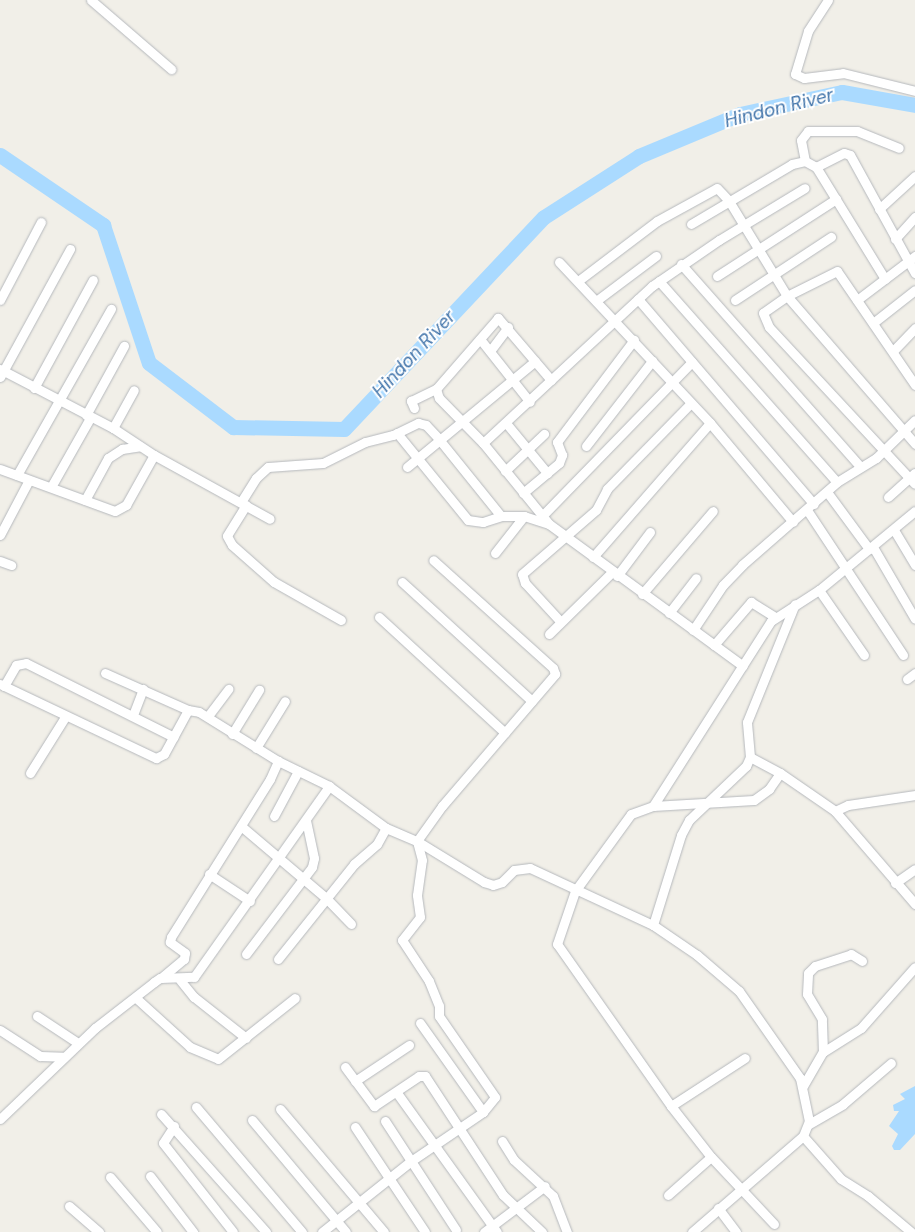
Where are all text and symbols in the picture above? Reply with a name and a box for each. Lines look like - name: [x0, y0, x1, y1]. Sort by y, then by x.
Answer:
- water label: Hindon River: [722, 83, 836, 133]
- water label: Hindon River: [368, 305, 460, 403]

